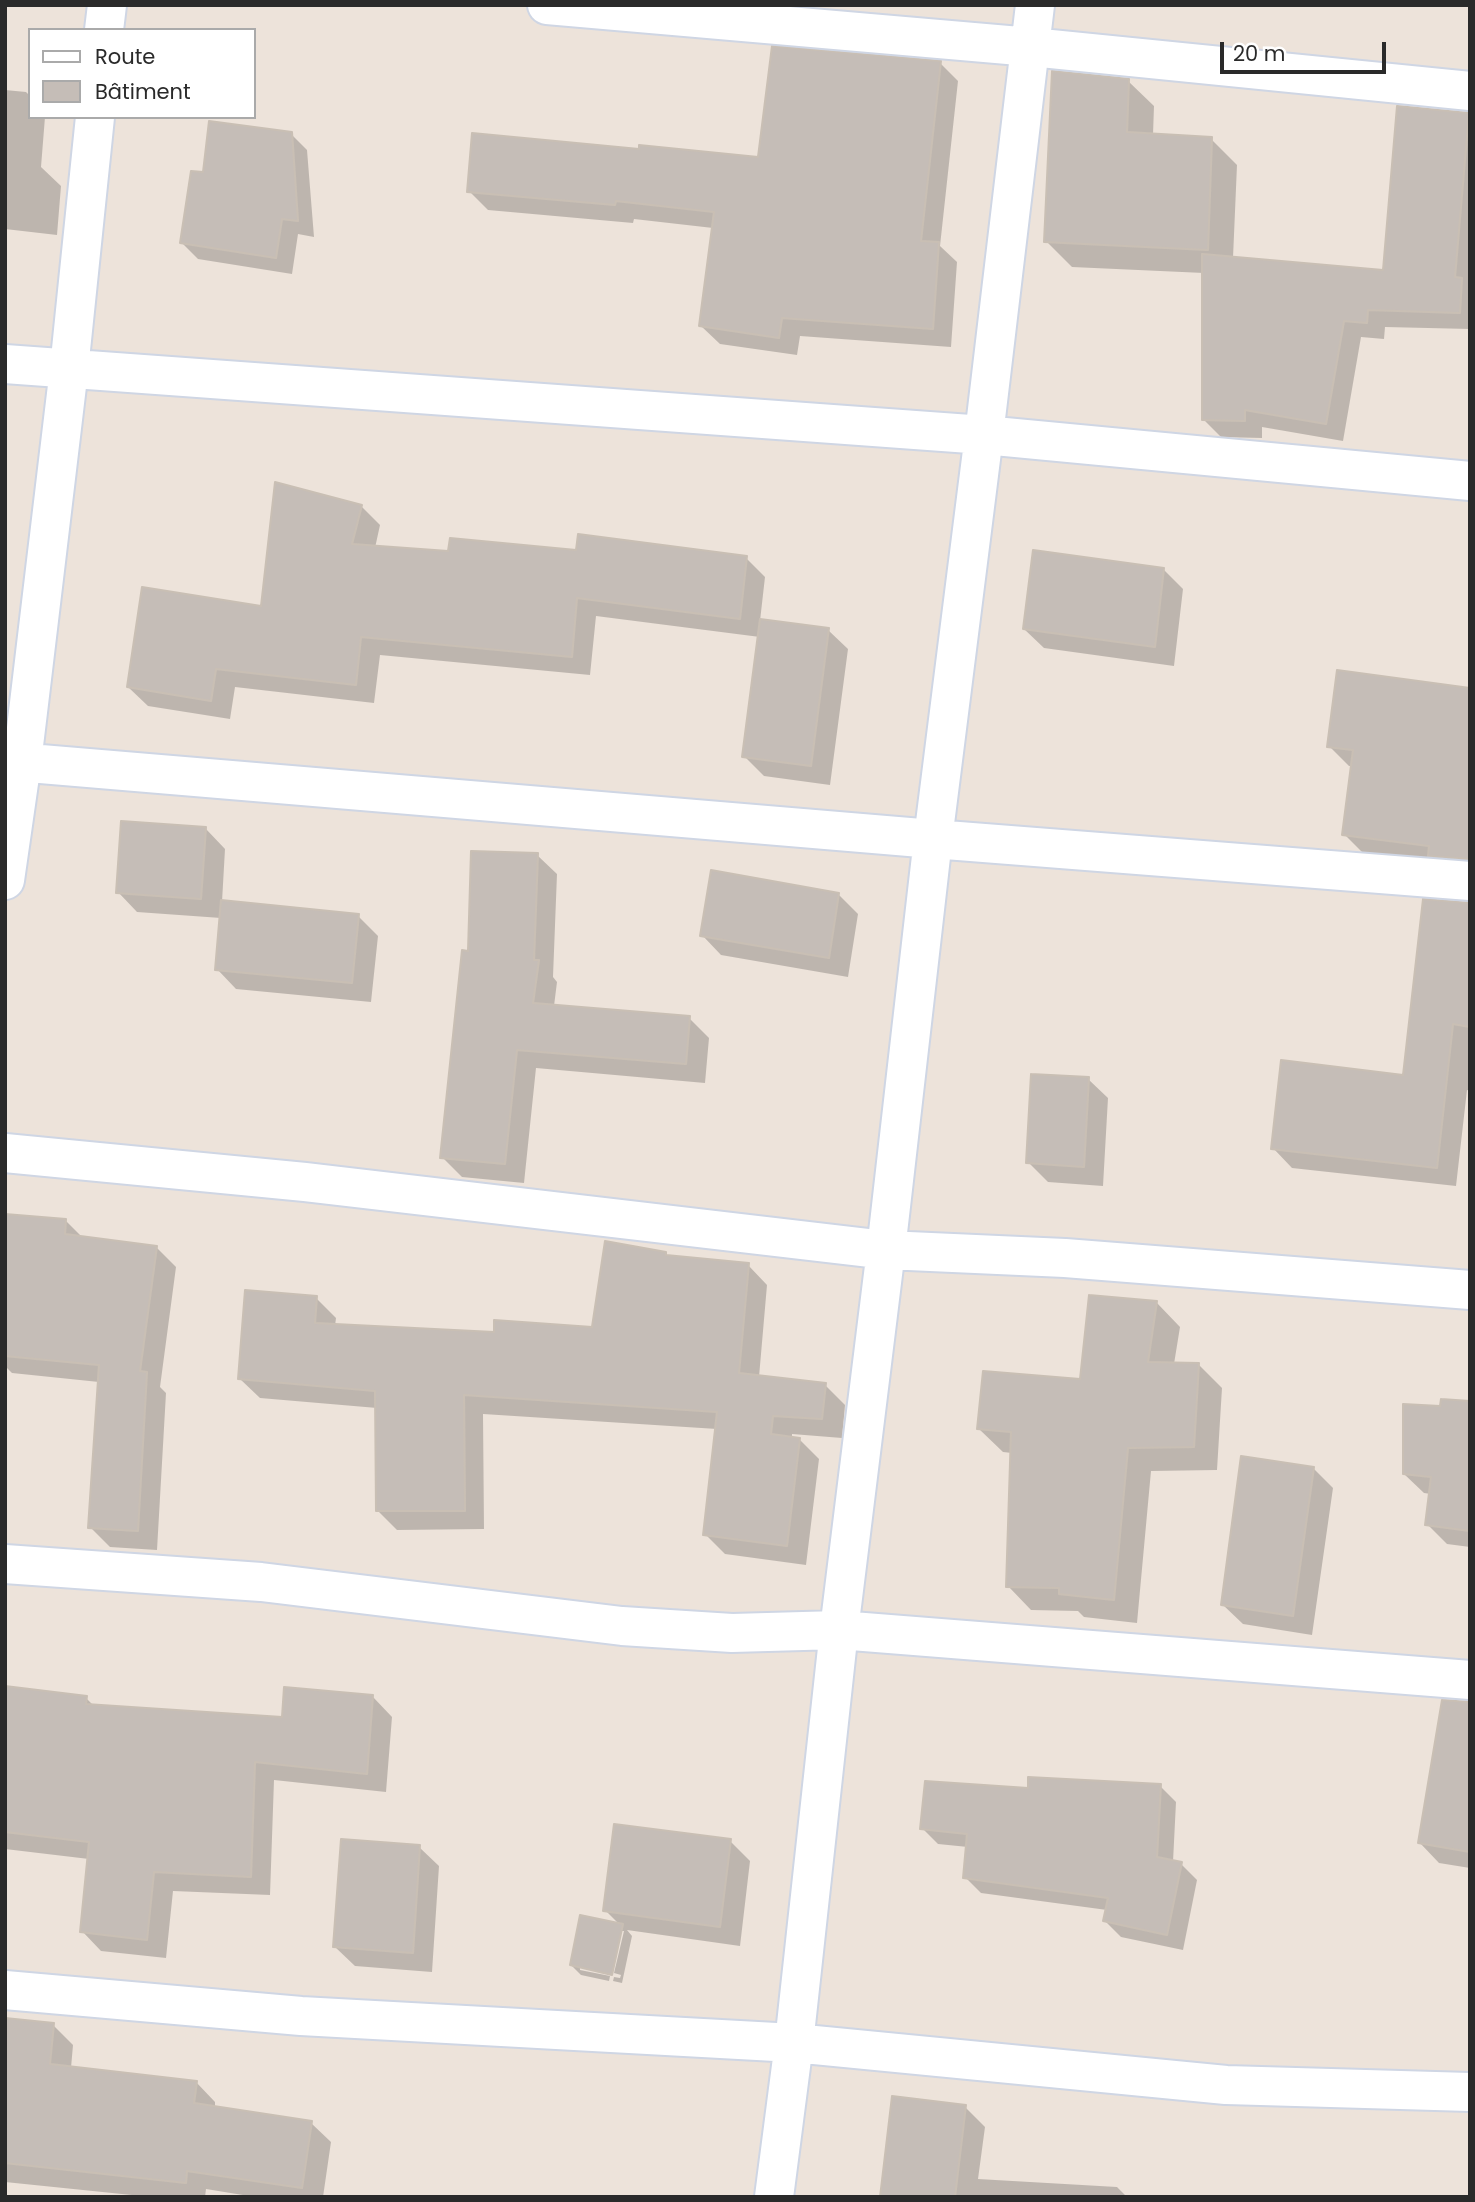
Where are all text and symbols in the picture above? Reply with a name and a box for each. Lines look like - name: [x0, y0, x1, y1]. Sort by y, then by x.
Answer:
- legend: [28, 28, 256, 119]
- scale bar: [1223, 28, 1389, 72]
- text: 20 m: [1233, 39, 1286, 68]
- text: Route: [95, 42, 155, 71]
- text: Bâtiment: [95, 77, 191, 106]

